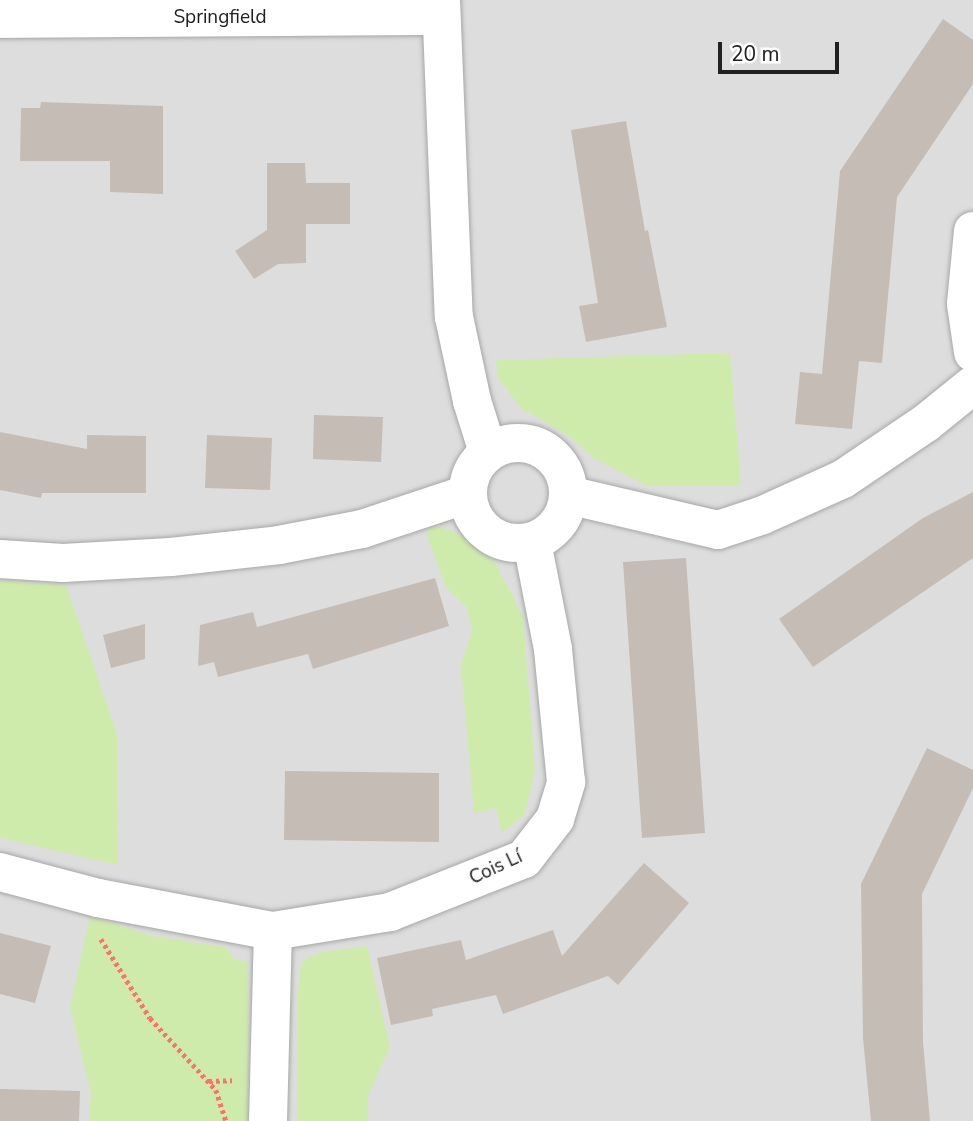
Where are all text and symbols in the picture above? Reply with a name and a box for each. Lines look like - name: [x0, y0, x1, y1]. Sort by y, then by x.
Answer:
- street label: Springfield: [173, 7, 267, 29]
- scale bar: [721, 28, 842, 72]
- text: 20 m: [731, 40, 780, 68]
- street label: Cois Lí: [466, 846, 526, 890]

